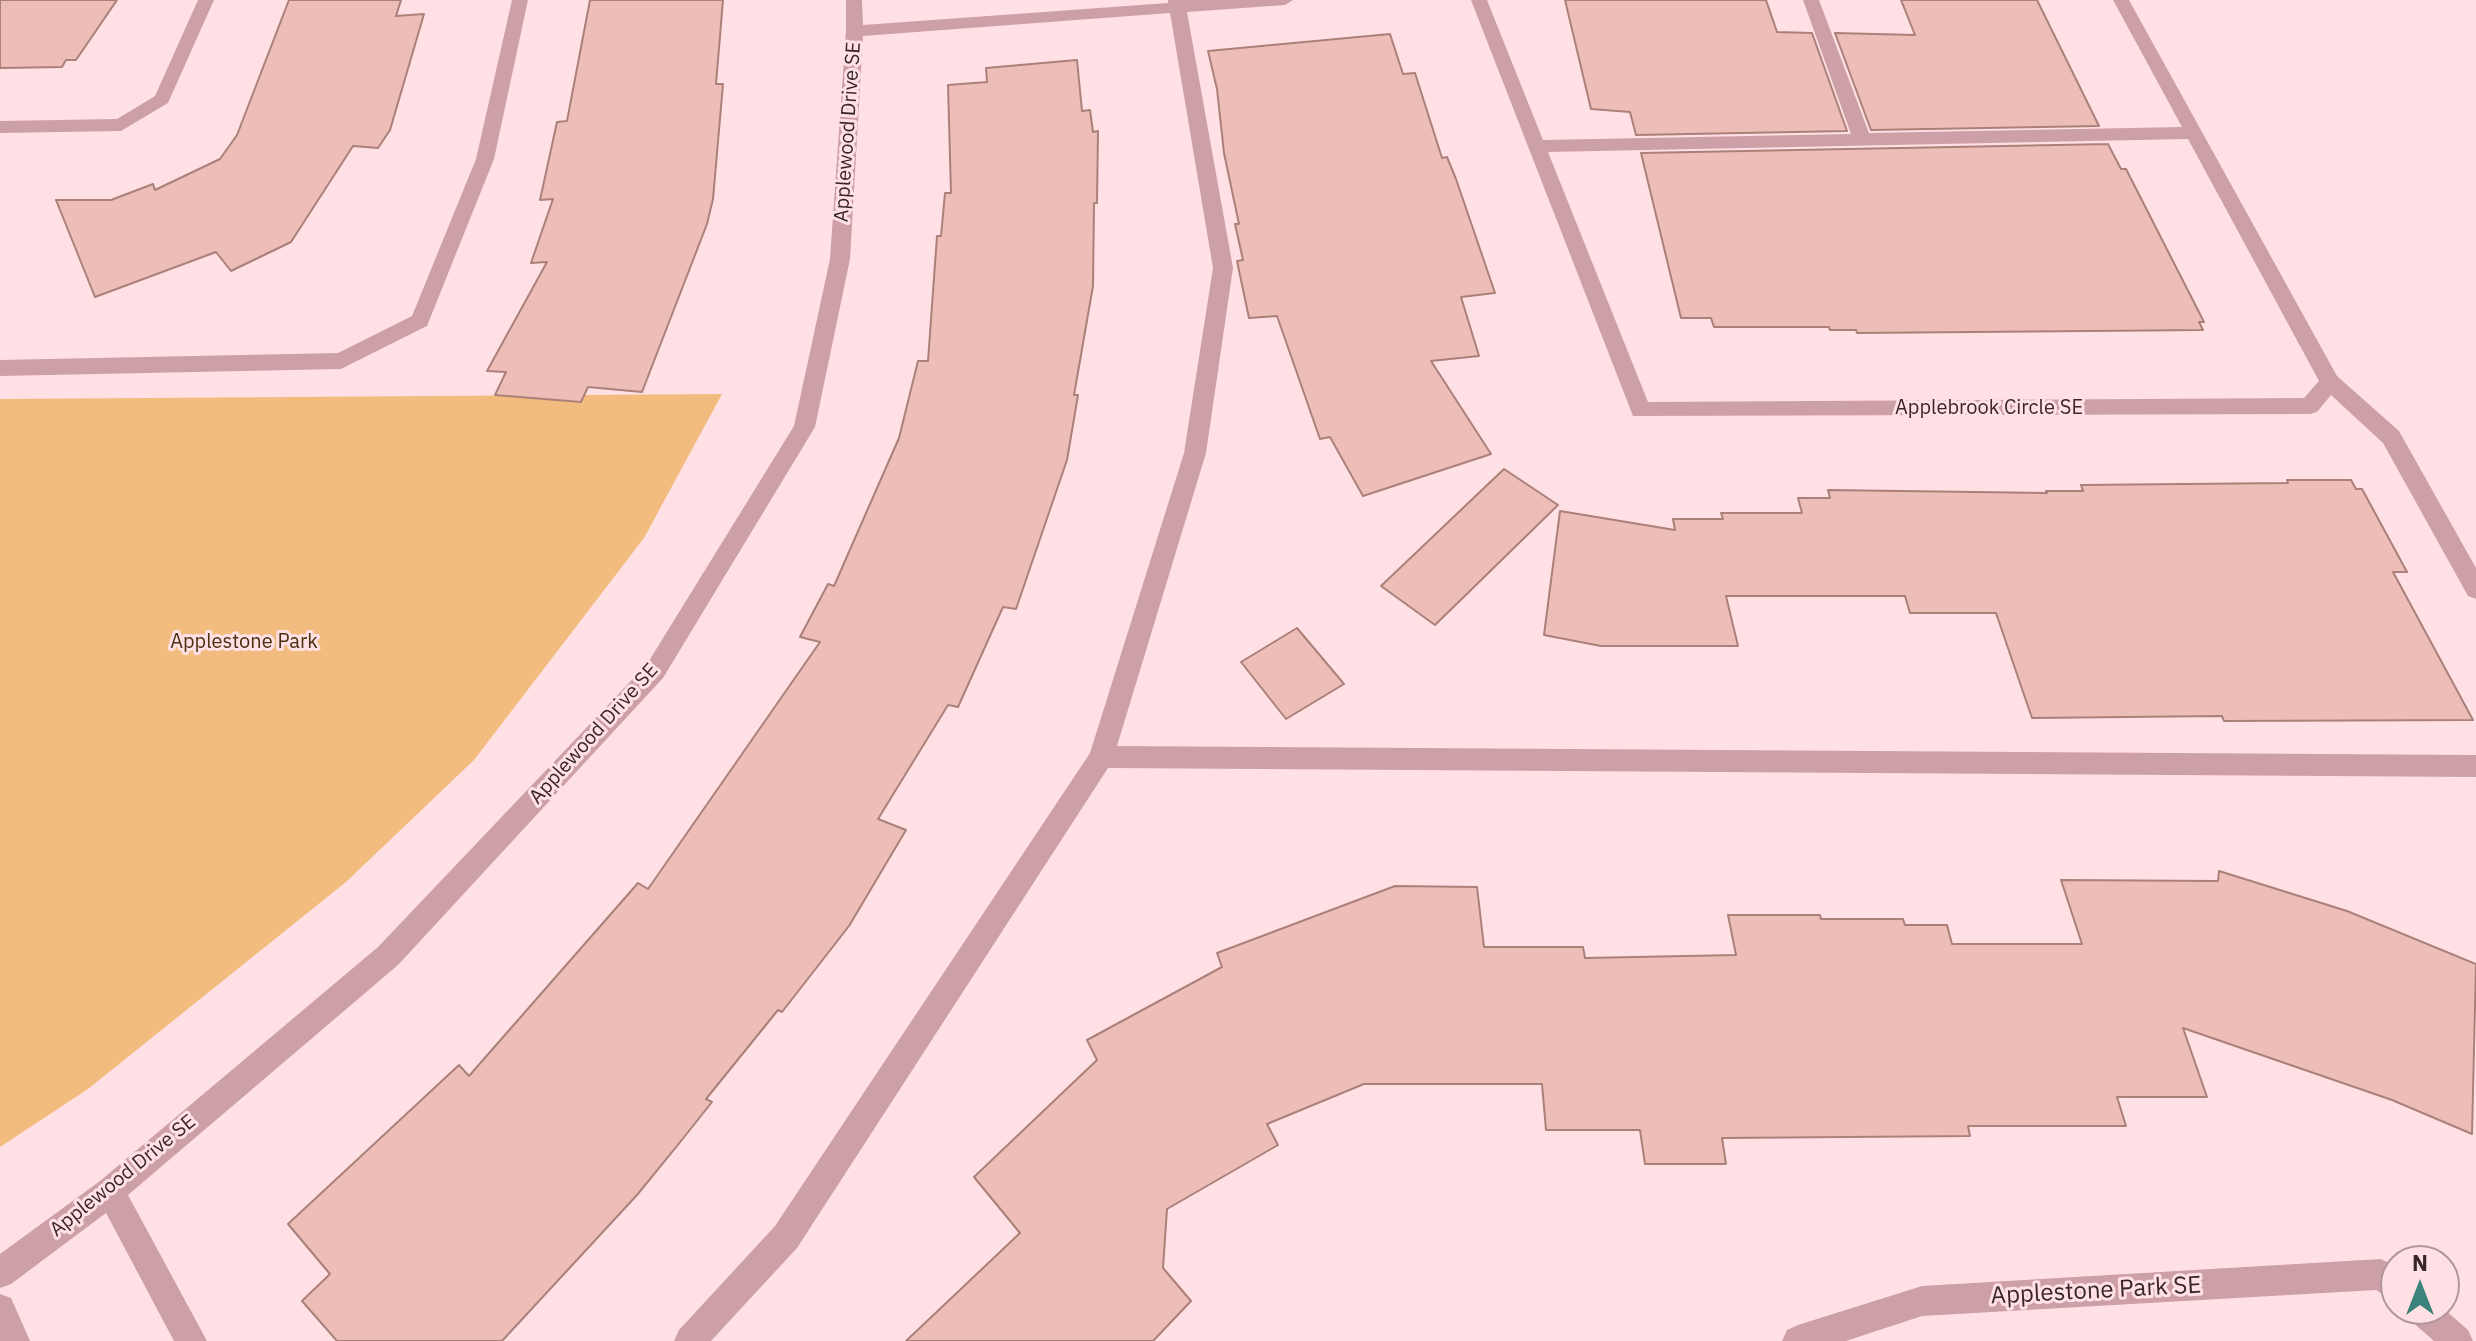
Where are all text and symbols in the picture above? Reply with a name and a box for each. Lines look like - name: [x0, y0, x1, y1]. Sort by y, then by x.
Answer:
- street label: Applewood Drive SE: [830, 41, 866, 223]
- street label: Applebrook Circle SE: [1895, 396, 2083, 420]
- park label: Applestone Park: [170, 630, 318, 654]
- street label: Applewood Drive SE: [525, 659, 663, 809]
- street label: Applewood Drive SE: [45, 1110, 201, 1242]
- north arrow: [2380, 1245, 2460, 1325]
- text: N: [2412, 1248, 2428, 1277]
- street label: Applestone Park SE: [1990, 1271, 2202, 1311]

